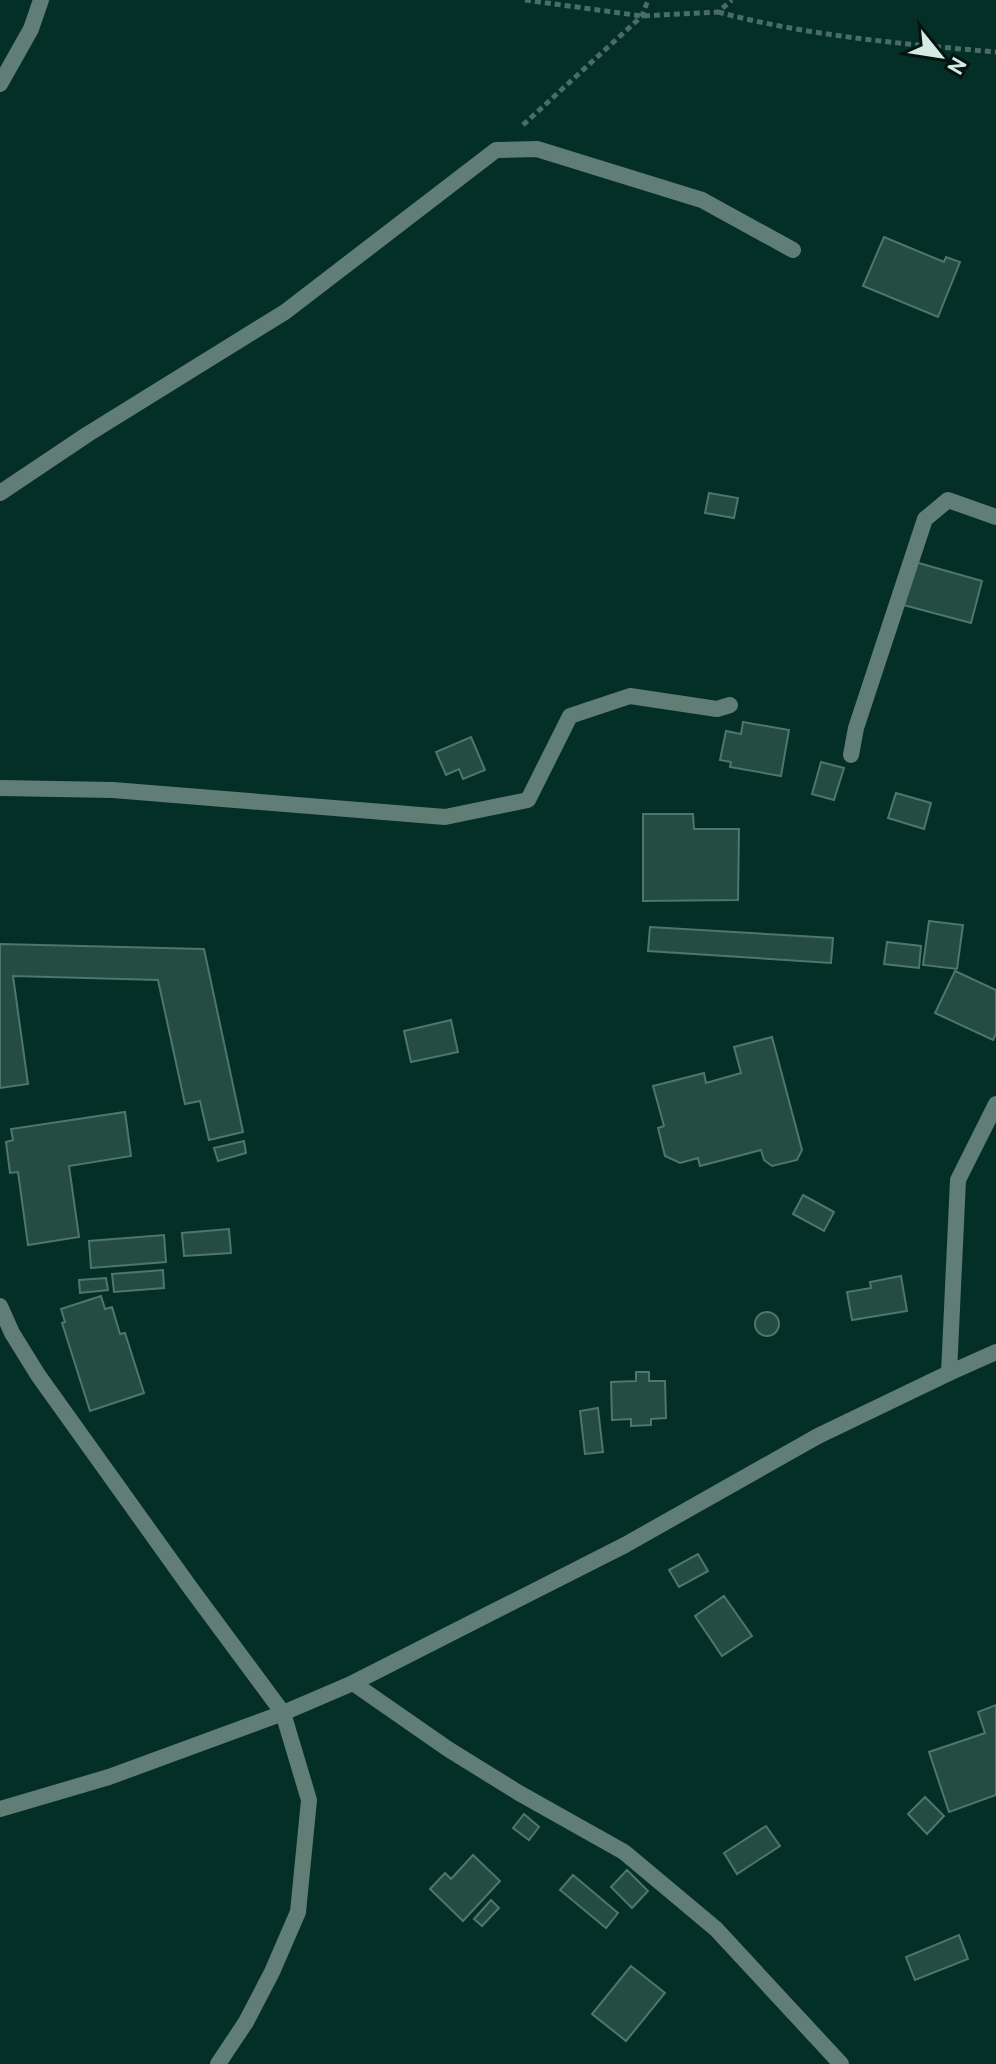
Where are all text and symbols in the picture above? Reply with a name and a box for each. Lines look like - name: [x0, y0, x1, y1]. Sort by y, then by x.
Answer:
- north arrow: [900, 16, 980, 96]
- text: N: [940, 51, 971, 78]

